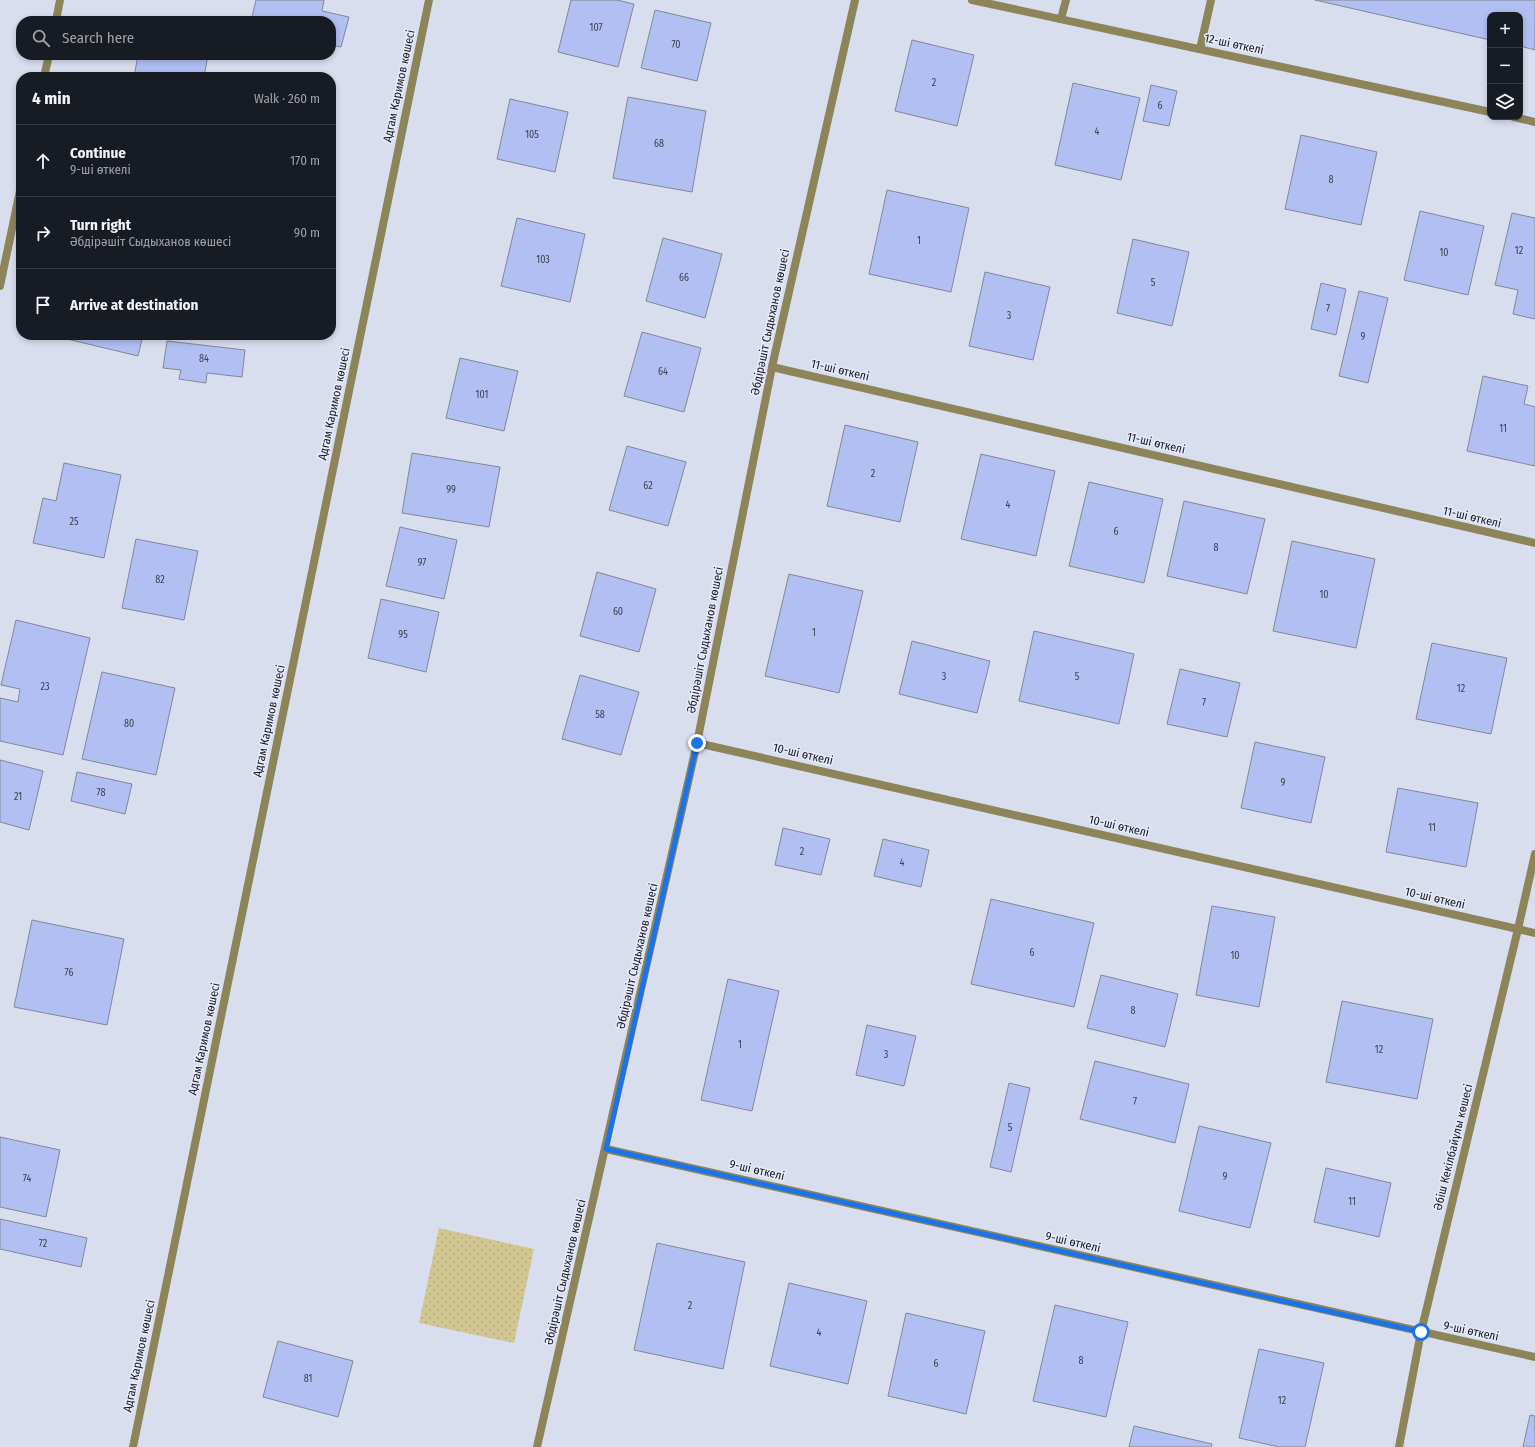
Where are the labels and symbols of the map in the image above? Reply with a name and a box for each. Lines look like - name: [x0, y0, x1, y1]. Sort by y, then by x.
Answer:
- house number: 107: [590, 22, 602, 34]
- street label: Адгам Каримов көшесі: [380, 29, 418, 143]
- street label: 12-ші өткелі: [1203, 31, 1265, 57]
- house number: 70: [671, 39, 681, 51]
- house number: 2: [932, 77, 937, 89]
- house number: 6: [1158, 100, 1163, 112]
- house number: 4: [1095, 126, 1100, 138]
- house number: 105: [525, 129, 539, 141]
- house number: 68: [654, 138, 664, 150]
- house number: 8: [1329, 174, 1334, 186]
- house number: 1: [917, 235, 921, 247]
- house number: 12: [1515, 245, 1524, 257]
- house number: 10: [1439, 247, 1449, 259]
- street label: Әбдірәшіт Сыдыханов көшесі: [748, 248, 792, 396]
- house number: 103: [536, 254, 550, 266]
- house number: 66: [679, 272, 689, 284]
- house number: 5: [1151, 277, 1156, 289]
- house number: 7: [1326, 303, 1330, 315]
- house number: 3: [1007, 310, 1012, 322]
- house number: 9: [1361, 331, 1366, 343]
- street label: Адгам Каримов көшесі: [315, 347, 353, 461]
- house number: 84: [199, 353, 209, 365]
- street label: 11-ші өткелі: [809, 356, 871, 384]
- house number: 64: [658, 366, 668, 378]
- house number: 101: [476, 389, 488, 401]
- house number: 11: [1499, 423, 1507, 435]
- street label: 11-ші өткелі: [1125, 429, 1187, 457]
- house number: 2: [871, 468, 876, 480]
- house number: 62: [643, 480, 653, 492]
- house number: 99: [446, 484, 456, 496]
- house number: 4: [1006, 499, 1011, 511]
- street label: 11-ші өткелі: [1441, 503, 1503, 531]
- house number: 25: [70, 516, 79, 528]
- house number: 6: [1114, 526, 1119, 538]
- house number: 8: [1214, 542, 1219, 554]
- house number: 97: [418, 557, 426, 569]
- street label: Әбдірәшіт Сыдыханов көшесі: [684, 566, 726, 714]
- house number: 82: [155, 574, 165, 586]
- house number: 10: [1319, 589, 1329, 601]
- house number: 60: [613, 606, 623, 618]
- house number: 1: [812, 627, 816, 639]
- house number: 95: [398, 629, 408, 641]
- street label: Адгам Каримов көшесі: [250, 664, 288, 778]
- house number: 3: [942, 671, 947, 683]
- house number: 5: [1075, 671, 1080, 683]
- house number: 23: [41, 681, 50, 693]
- house number: 12: [1457, 683, 1466, 695]
- house number: 7: [1202, 697, 1206, 709]
- house number: 58: [595, 709, 605, 721]
- house number: 80: [124, 718, 134, 730]
- route end: [688, 734, 706, 752]
- street label: 10-ші өткелі: [772, 740, 834, 768]
- house number: 9: [1281, 777, 1286, 789]
- house number: 78: [97, 787, 105, 799]
- house number: 21: [14, 791, 22, 803]
- street label: 10-ші өткелі: [1088, 812, 1150, 840]
- house number: 11: [1428, 822, 1436, 834]
- house number: 2: [800, 846, 805, 858]
- house number: 4: [900, 857, 905, 869]
- street label: Әбдірәшіт Сыдыханов көшесі: [613, 882, 661, 1030]
- street label: 10-ші өткелі: [1404, 884, 1466, 912]
- house number: 6: [1030, 947, 1035, 959]
- house number: 10: [1230, 950, 1240, 962]
- house number: 76: [65, 967, 73, 979]
- street label: Адгам Каримов көшесі: [185, 982, 223, 1096]
- house number: 8: [1131, 1005, 1136, 1017]
- house number: 1: [738, 1039, 742, 1051]
- house number: 12: [1375, 1044, 1384, 1056]
- house number: 3: [884, 1049, 889, 1061]
- street label: Әбіш Кекілбайұлы көшесі: [1431, 1082, 1475, 1212]
- house number: 7: [1133, 1096, 1137, 1108]
- house number: 5: [1008, 1122, 1013, 1134]
- street label: 9-ші өткелі: [728, 1157, 786, 1183]
- house number: 9: [1223, 1171, 1228, 1183]
- house number: 74: [23, 1173, 31, 1185]
- house number: 11: [1348, 1196, 1356, 1208]
- street label: Әбдірәшіт Сыдыханов көшесі: [541, 1198, 589, 1346]
- street label: 9-ші өткелі: [1044, 1229, 1102, 1255]
- house number: 72: [39, 1238, 48, 1250]
- street label: Адгам Каримов көшесі: [120, 1299, 158, 1413]
- house number: 2: [688, 1300, 693, 1312]
- street label: 9-ші өткелі: [1442, 1318, 1500, 1344]
- route start: [1412, 1323, 1430, 1341]
- house number: 4: [817, 1327, 822, 1339]
- house number: 8: [1079, 1355, 1084, 1367]
- house number: 6: [934, 1358, 939, 1370]
- house number: 81: [304, 1373, 312, 1385]
- house number: 12: [1278, 1395, 1287, 1407]

